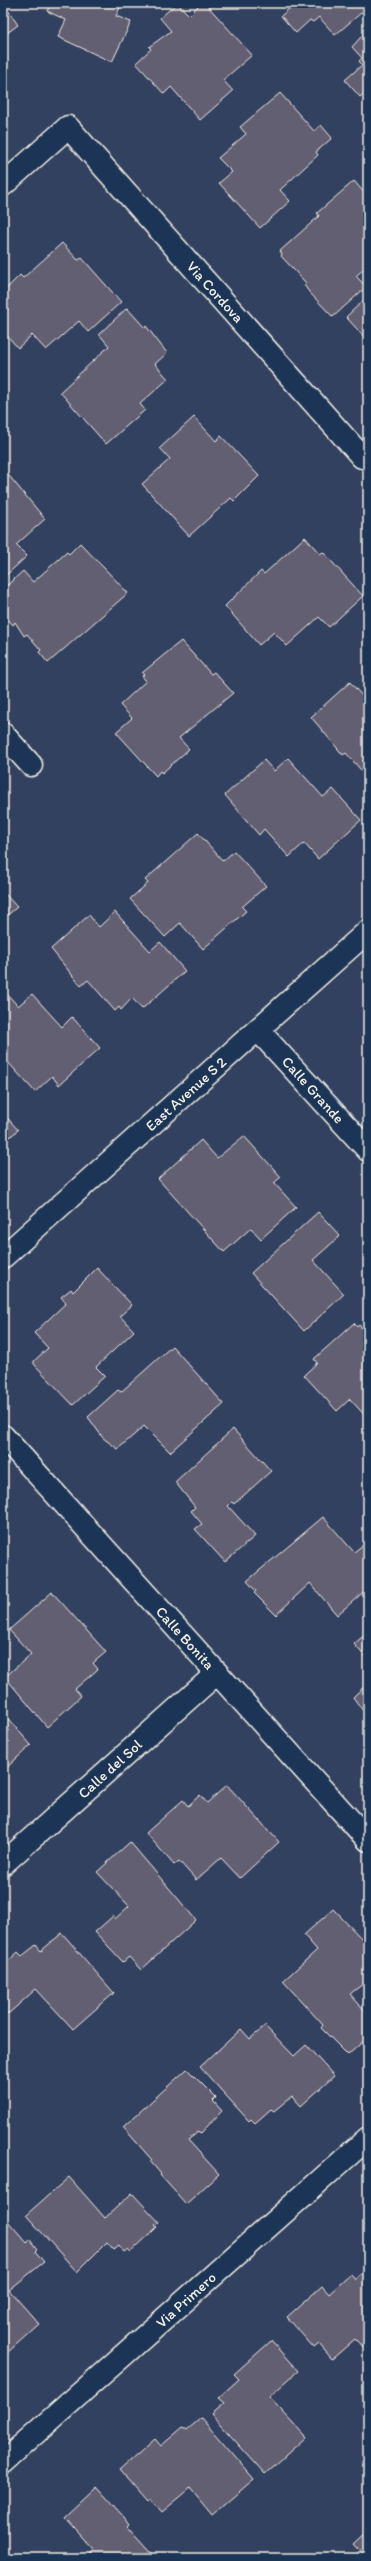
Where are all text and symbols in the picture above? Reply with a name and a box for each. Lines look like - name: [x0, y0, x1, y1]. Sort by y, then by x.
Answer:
- street label: Via Cordova: [183, 257, 248, 327]
- street label: East Avenue S 2: [142, 1053, 230, 1135]
- street label: Calle Grande: [278, 1053, 348, 1127]
- street label: Calle Bonita: [152, 1603, 219, 1674]
- street label: Calle del Sol: [74, 1735, 146, 1802]
- street label: Via Primero: [152, 2268, 220, 2332]

